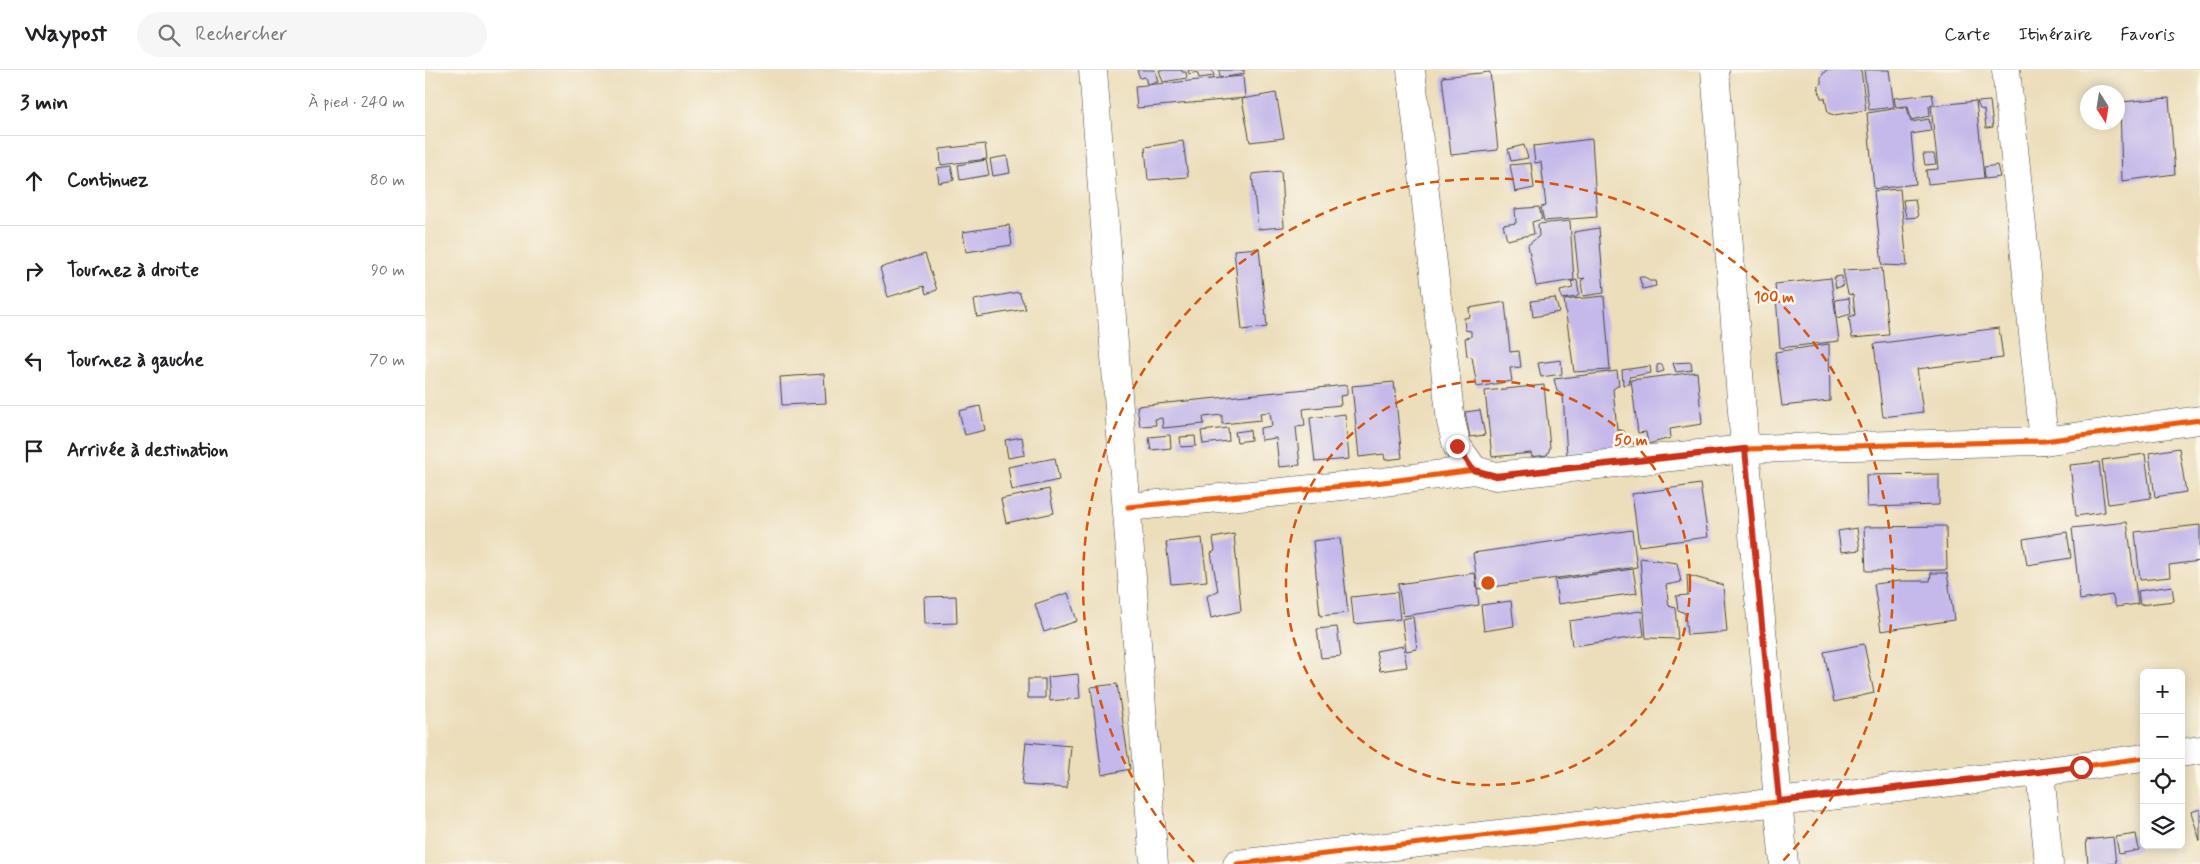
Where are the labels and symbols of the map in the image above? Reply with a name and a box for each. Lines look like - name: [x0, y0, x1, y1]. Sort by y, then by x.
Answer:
- north arrow: [2080, 85, 2125, 130]
- text: 100 m: [1754, 288, 1794, 308]
- text: 50 m: [1614, 431, 1648, 451]
- route end: [1446, 435, 1469, 458]
- centre of rings: [1479, 574, 1497, 592]
- route start: [2070, 756, 2093, 779]

